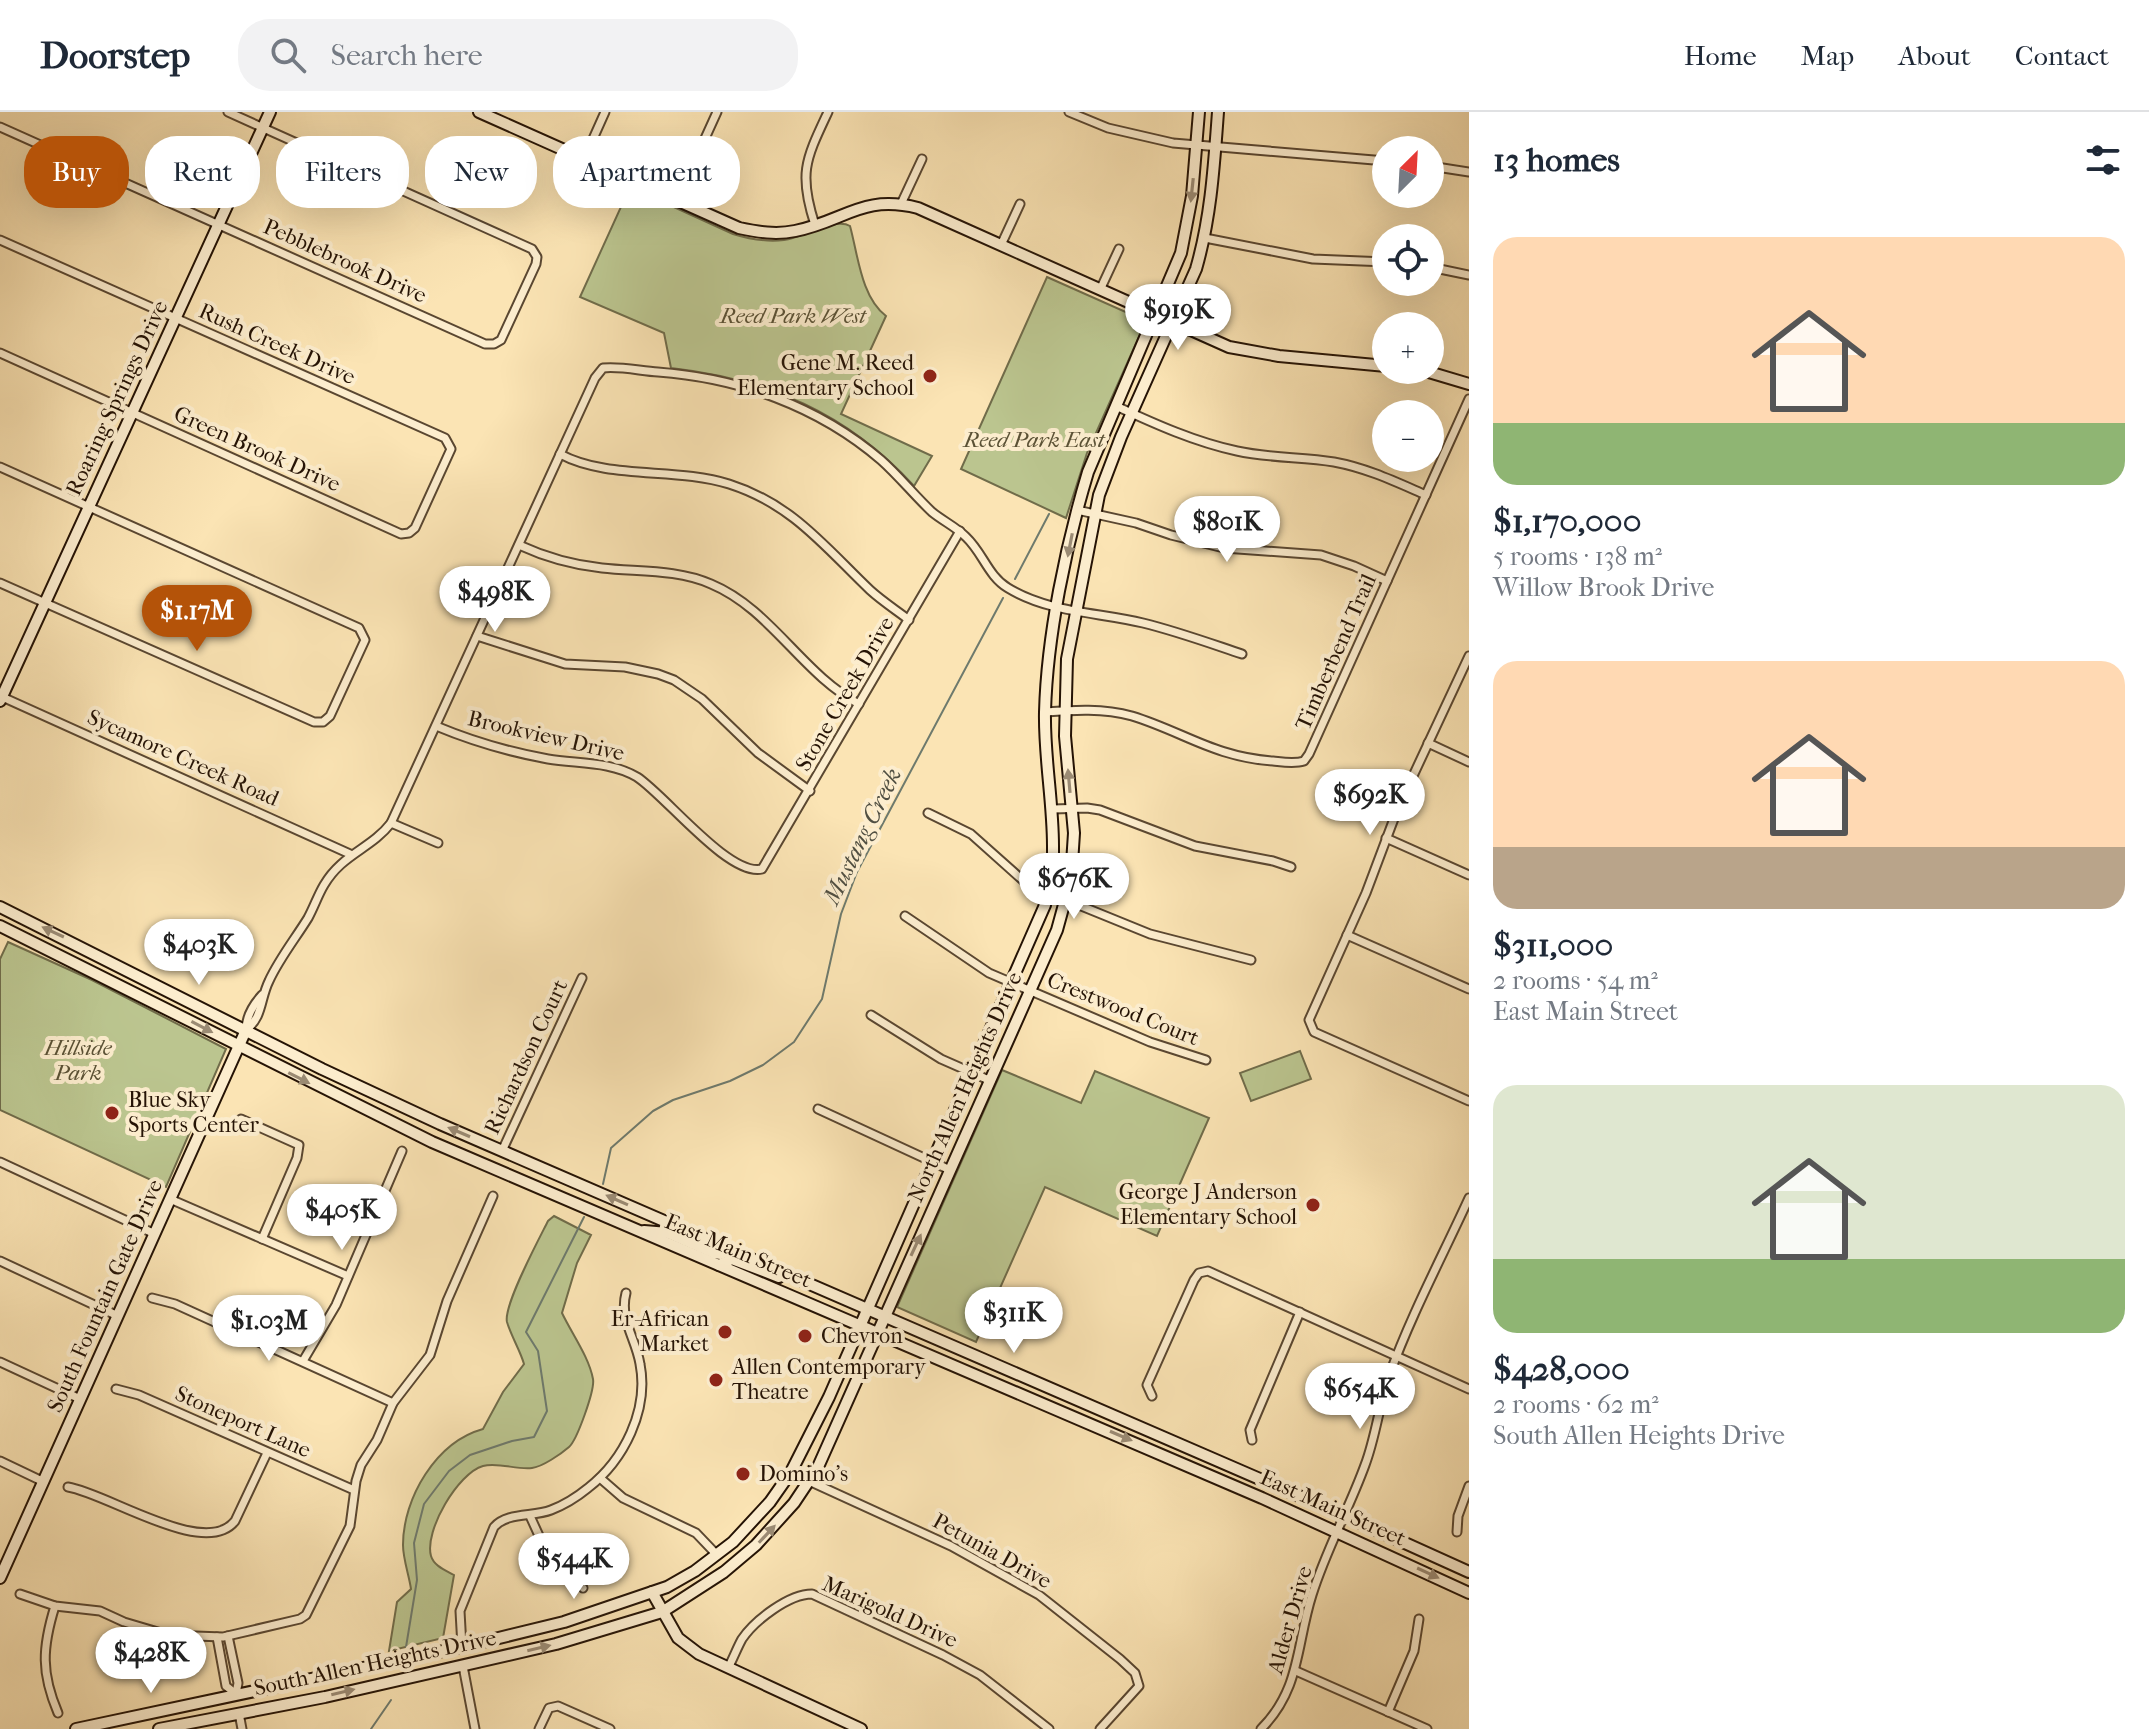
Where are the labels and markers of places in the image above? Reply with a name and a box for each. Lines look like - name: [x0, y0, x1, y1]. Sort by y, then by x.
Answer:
- pin: $919K: [1122, 284, 1234, 352]
- place label: Gene M. Reed Elementary School: [737, 350, 915, 401]
- marker: Gene M. Reed Elementary School: [921, 367, 939, 385]
- pin: $801K: [1171, 496, 1283, 564]
- pin: $498K: [439, 566, 551, 634]
- pin: $1.17M: [132, 585, 262, 653]
- pin: $692K: [1314, 769, 1426, 837]
- pin: $676K: [1018, 853, 1130, 921]
- pin: $403K: [143, 919, 255, 987]
- place label: Blue Sky Sports Center: [128, 1087, 260, 1138]
- marker: Blue Sky Sports Center: [103, 1104, 121, 1122]
- place label: George J Anderson Elementary School: [1119, 1179, 1297, 1230]
- pin: $405K: [286, 1184, 398, 1252]
- marker: George J Anderson Elementary School: [1304, 1196, 1322, 1214]
- pin: $311K: [958, 1287, 1070, 1355]
- pin: $1.03M: [204, 1295, 334, 1363]
- place label: Er-African Market: [611, 1306, 709, 1357]
- marker: Er-African Market: [716, 1323, 734, 1341]
- place label: Chevron: [821, 1323, 903, 1349]
- marker: Chevron: [796, 1327, 814, 1345]
- place label: Allen Contemporary Theatre: [731, 1354, 927, 1405]
- pin: $654K: [1304, 1363, 1416, 1431]
- marker: Allen Contemporary Theatre: [707, 1371, 725, 1389]
- place label: Domino's: [759, 1461, 848, 1487]
- marker: Domino's: [734, 1465, 752, 1483]
- pin: $544K: [518, 1533, 630, 1601]
- pin: $428K: [95, 1627, 207, 1695]

